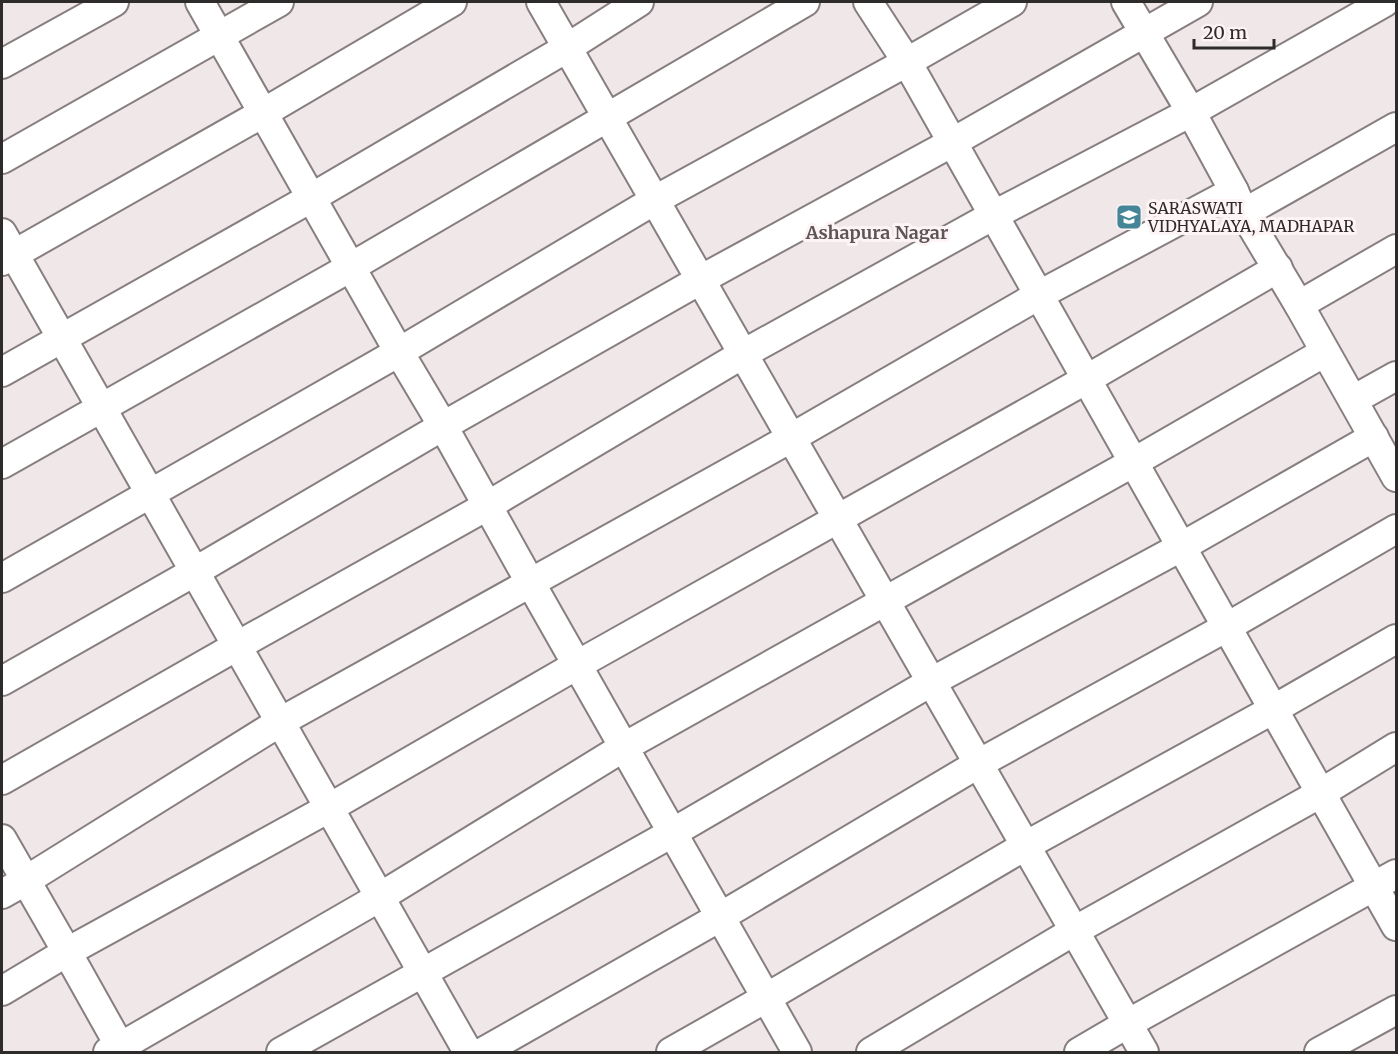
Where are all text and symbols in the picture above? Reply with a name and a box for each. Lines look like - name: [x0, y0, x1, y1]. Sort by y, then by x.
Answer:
- scale bar: [1194, 12, 1274, 50]
- text: 20 m: [1203, 21, 1247, 44]
- place label: SARASWATI VIDHYALAYA, MADHAPAR: [1147, 198, 1355, 236]
- school or university icon: SARASWATI VIDHYALAYA, MADHAPAR: [1114, 202, 1144, 232]
- district label: Ashapura Nagar: [805, 221, 948, 244]

